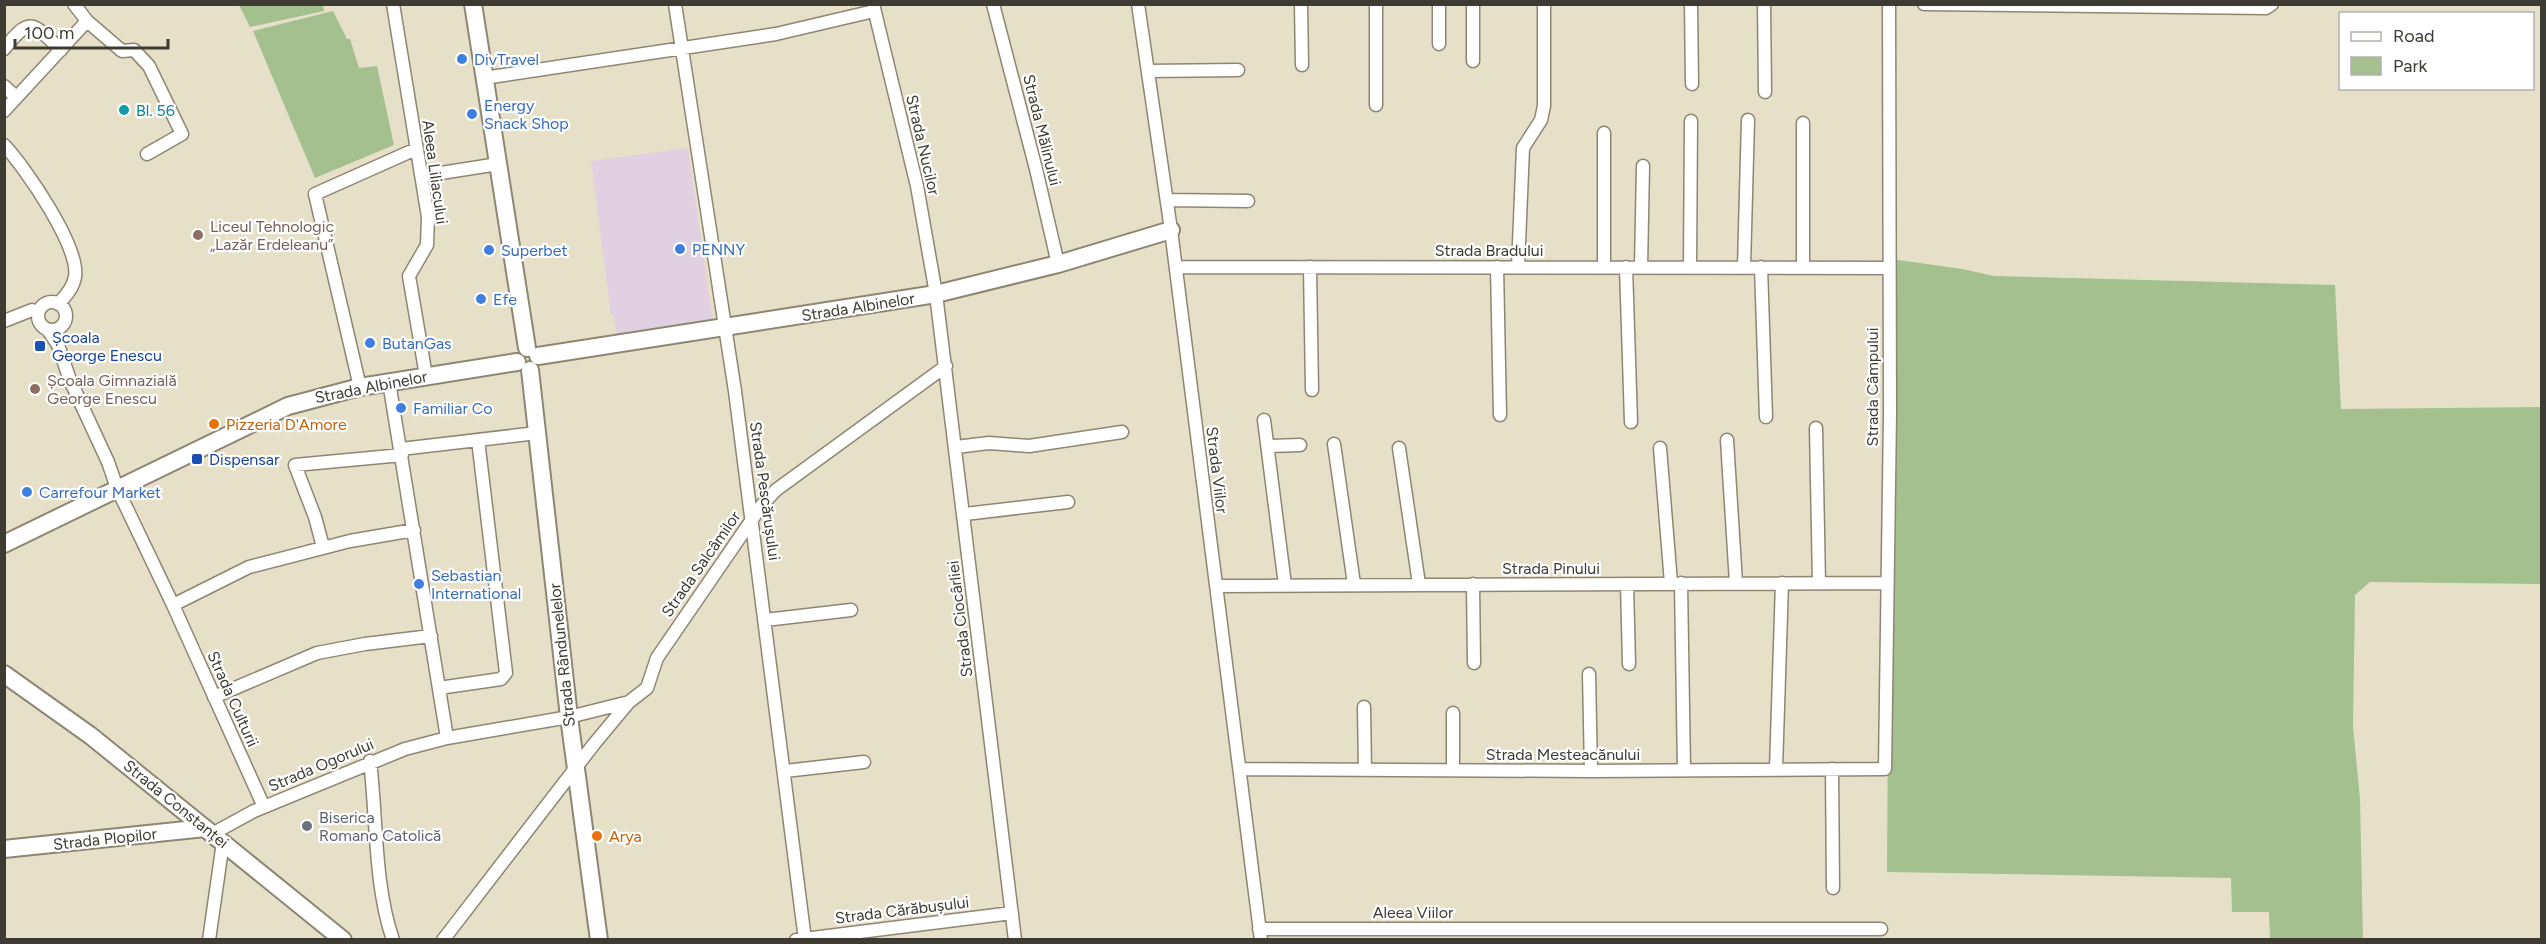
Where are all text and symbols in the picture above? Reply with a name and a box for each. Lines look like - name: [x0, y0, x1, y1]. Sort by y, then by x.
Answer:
- scale bar: [15, 12, 168, 50]
- legend: [2339, 12, 2534, 90]
- text: 100 m: [24, 22, 74, 44]
- text: Road: [2393, 25, 2434, 47]
- place label: DivTravel: [474, 50, 539, 69]
- marker: DivTravel: [455, 52, 469, 66]
- text: Park: [2393, 55, 2428, 77]
- street label: Strada Mălinului: [1019, 72, 1065, 188]
- street label: Strada Nucilor: [902, 93, 944, 198]
- place label: Energy Snack Shop: [484, 96, 569, 133]
- place label: Bl. 56: [136, 101, 175, 120]
- marker: Bl. 56: [117, 103, 131, 117]
- marker: Energy Snack Shop: [465, 107, 479, 121]
- street label: Aleea Liliacului: [418, 119, 452, 225]
- place label: Liceul Tehnologic „Lazăr Erdeleanu”: [210, 217, 334, 254]
- marker: Liceul Tehnologic „Lazăr Erdeleanu”: [191, 228, 205, 242]
- place label: PENNY: [692, 240, 746, 259]
- place label: Superbet: [501, 241, 568, 260]
- street label: Strada Bradului: [1435, 241, 1543, 260]
- marker: PENNY: [673, 242, 687, 256]
- marker: Superbet: [482, 243, 496, 257]
- street label: Strada Albinelor: [800, 289, 916, 325]
- place label: Efe: [493, 290, 517, 309]
- marker: Efe: [474, 292, 488, 306]
- place label: Școala George Enescu: [52, 328, 162, 365]
- street label: Strada Câmpului: [1863, 328, 1882, 446]
- place label: ButanGas: [382, 334, 452, 353]
- marker: ButanGas: [363, 336, 377, 350]
- marker: Școala George Enescu: [33, 339, 47, 353]
- street label: Strada Albinelor: [313, 367, 429, 407]
- place label: Școala Gimnazială George Enescu: [47, 371, 177, 408]
- marker: Școala Gimnazială George Enescu: [28, 382, 42, 396]
- place label: Familiar Co: [413, 399, 493, 418]
- marker: Familiar Co: [394, 401, 408, 415]
- place label: Pizzeria D'Amore: [226, 415, 347, 434]
- marker: Pizzeria D'Amore: [207, 417, 221, 431]
- street label: Strada Pescărușului: [746, 420, 784, 562]
- street label: Strada Viilor: [1202, 425, 1232, 515]
- place label: Dispensar: [209, 450, 280, 469]
- marker: Dispensar: [190, 452, 204, 466]
- place label: Carrefour Market: [39, 483, 161, 502]
- marker: Carrefour Market: [20, 485, 34, 499]
- street label: Strada Salcâmilor: [657, 507, 745, 621]
- street label: Strada Pinului: [1502, 559, 1600, 578]
- street label: Strada Ciocârliei: [943, 560, 977, 678]
- place label: Sebastian International: [431, 566, 521, 603]
- marker: Sebastian International: [412, 577, 426, 591]
- street label: Strada Rândunelelor: [545, 582, 579, 728]
- street label: Strada Culturii: [203, 648, 263, 750]
- street label: Strada Ogorului: [266, 734, 376, 796]
- street label: Strada Mesteacănului: [1486, 745, 1640, 764]
- street label: Strada Constanței: [120, 756, 232, 852]
- place label: Biserica Romano Catolică: [319, 808, 441, 845]
- marker: Biserica Romano Catolică: [300, 819, 314, 833]
- street label: Strada Plopilor: [52, 824, 158, 854]
- place label: Arya: [609, 827, 642, 846]
- marker: Arya: [590, 829, 604, 843]
- street label: Strada Cărăbușului: [834, 892, 970, 928]
- street label: Aleea Viilor: [1373, 903, 1454, 922]

